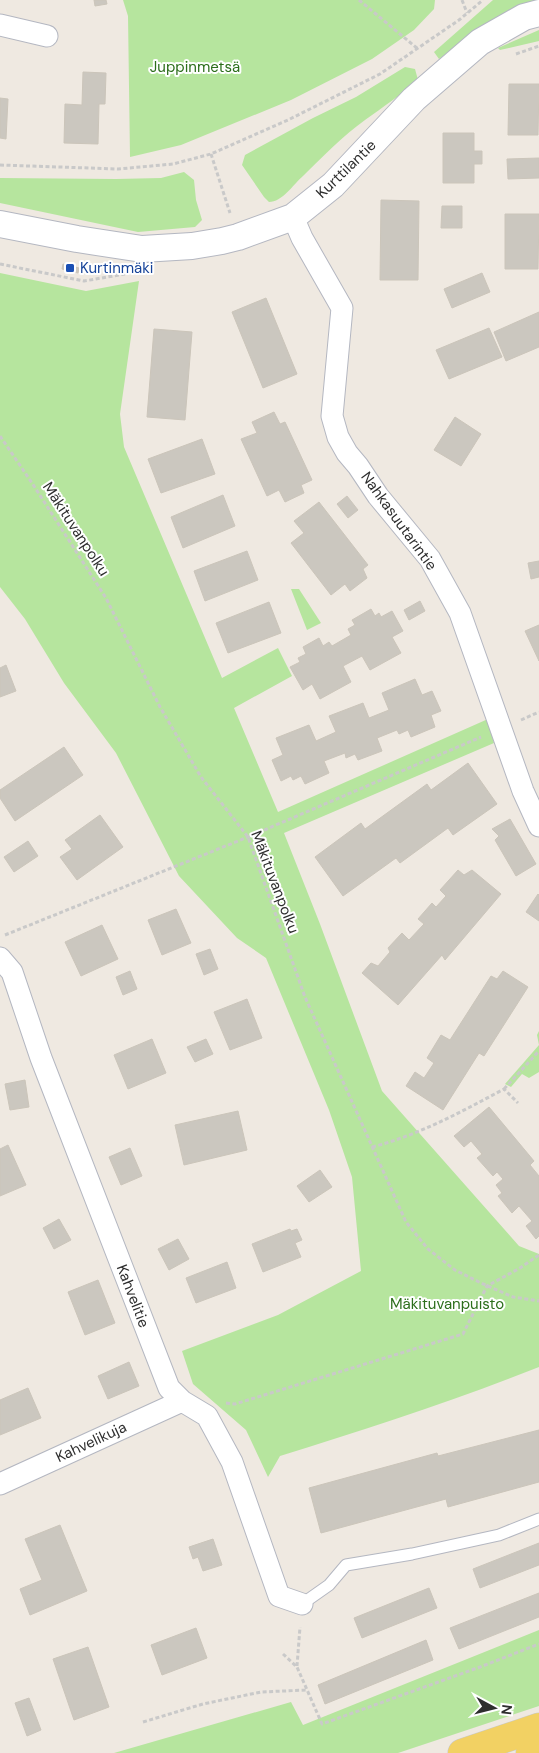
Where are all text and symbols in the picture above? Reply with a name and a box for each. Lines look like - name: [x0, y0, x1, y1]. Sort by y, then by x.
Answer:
- park label: Juppinmetsä: [150, 57, 240, 77]
- street label: Kurttilantie: [312, 135, 380, 203]
- place label: Kurtinmäki: [80, 258, 153, 278]
- marker: Kurtinmäki: [64, 262, 76, 274]
- street label: Nahkasuutarintie: [356, 468, 442, 574]
- street label: Mäkituvanpolku: [38, 478, 114, 580]
- street label: Mäkituvanpolku: [246, 828, 304, 936]
- street label: Kahvelitie: [112, 1262, 154, 1330]
- park label: Mäkituvanpuisto: [390, 1294, 504, 1314]
- street label: Kahvelikuja: [52, 1417, 130, 1467]
- north arrow: [469, 1683, 519, 1733]
- text: N: [497, 1703, 516, 1716]

